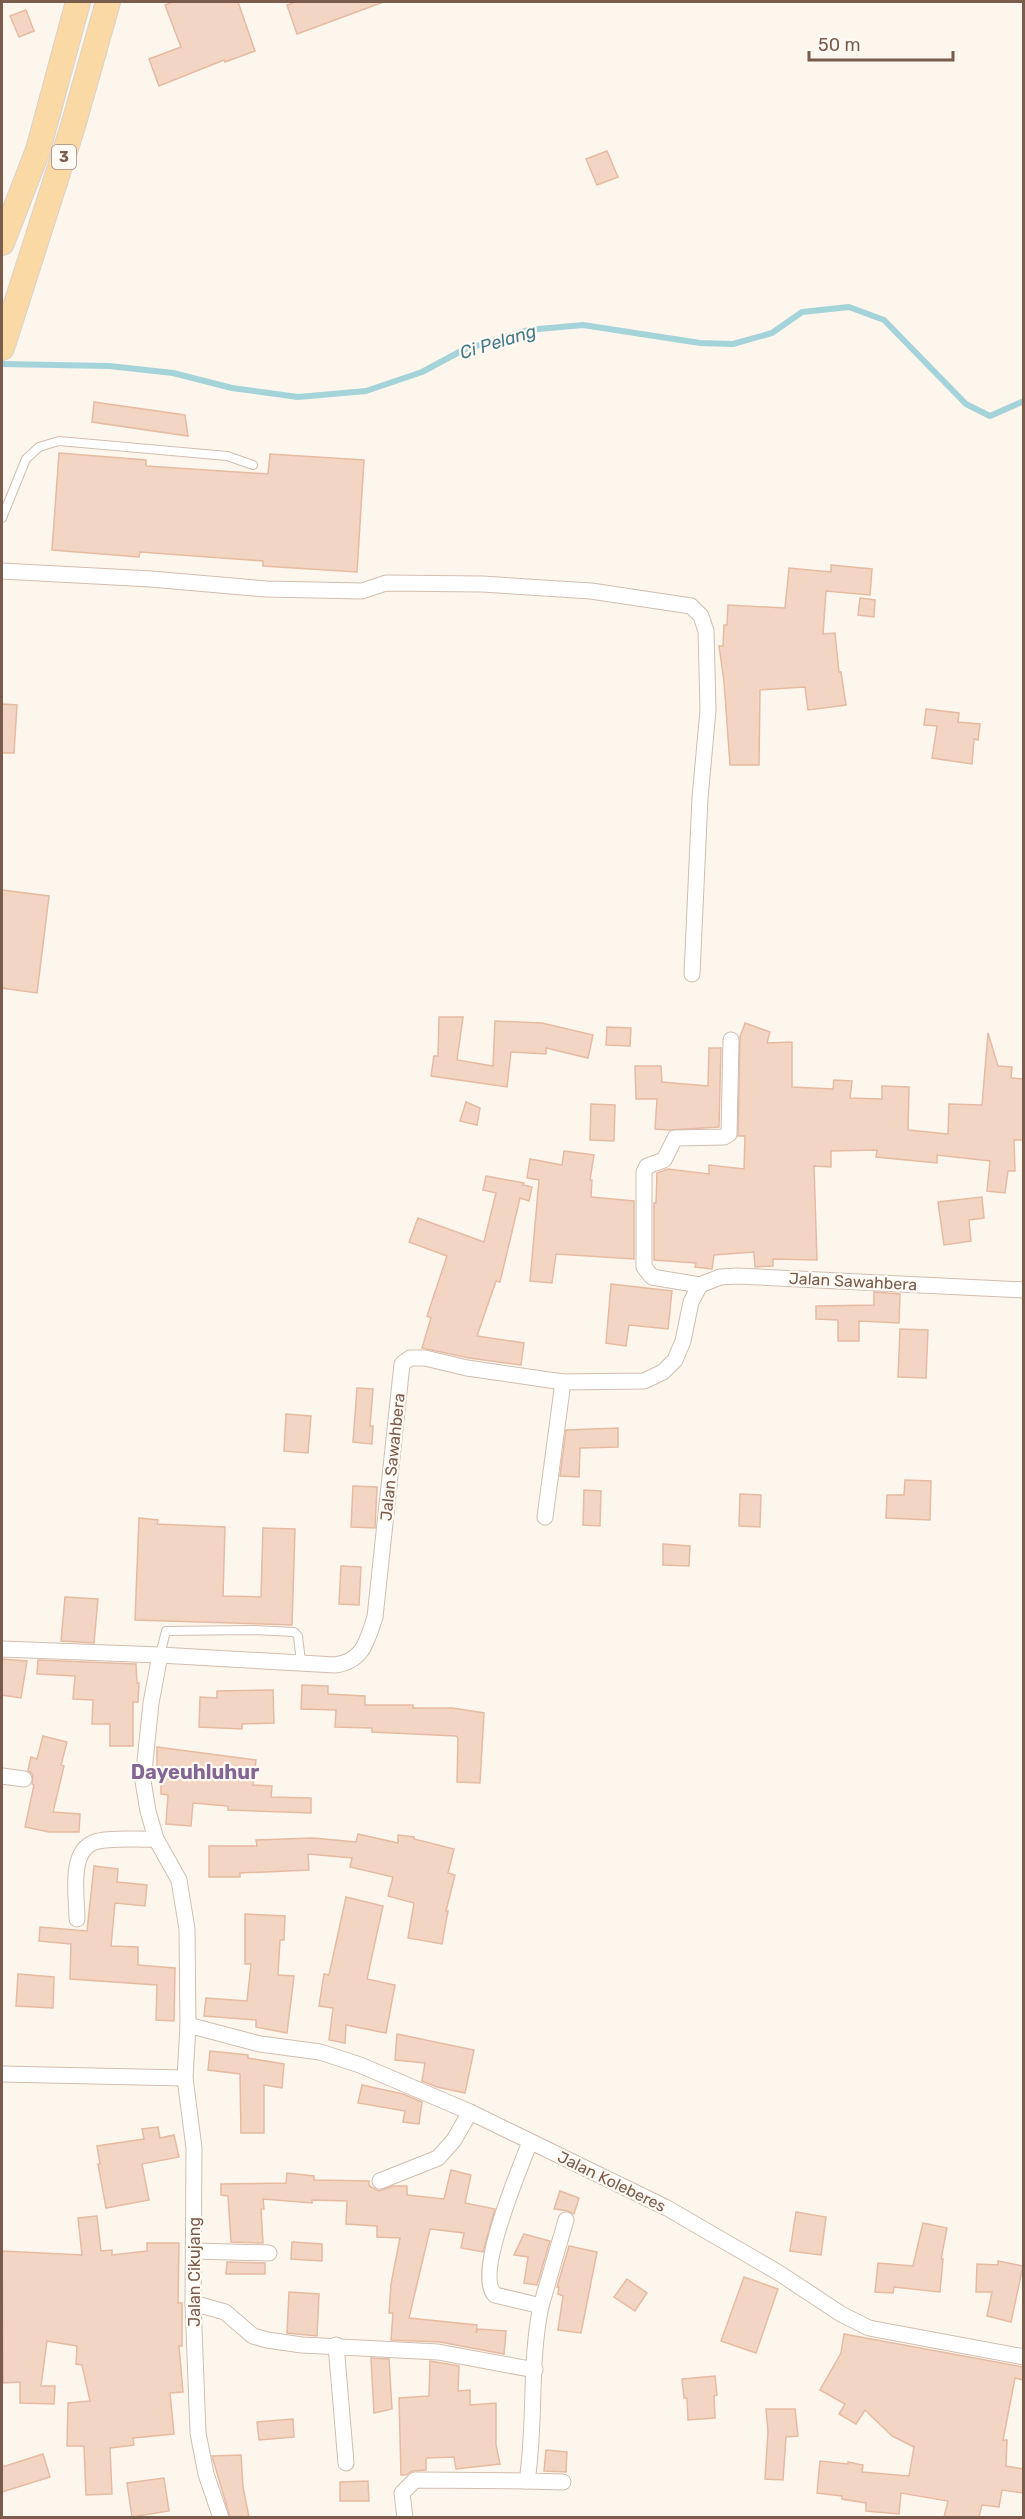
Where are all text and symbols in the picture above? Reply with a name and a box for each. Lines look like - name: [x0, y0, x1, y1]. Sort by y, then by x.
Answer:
- scale bar: [809, 24, 953, 62]
- text: 50 m: [818, 34, 861, 56]
- road number: 3: [52, 145, 76, 169]
- water label: Ci Pelang: [457, 320, 539, 364]
- street label: Jalan Sawahbera: [788, 1269, 918, 1294]
- street label: Jalan Sawahbera: [376, 1392, 409, 1522]
- district label: Dayeuhluhur: [131, 1760, 259, 1784]
- street label: Jalan Koleberes: [555, 2147, 669, 2216]
- street label: Jalan Cikujang: [185, 2217, 204, 2327]

